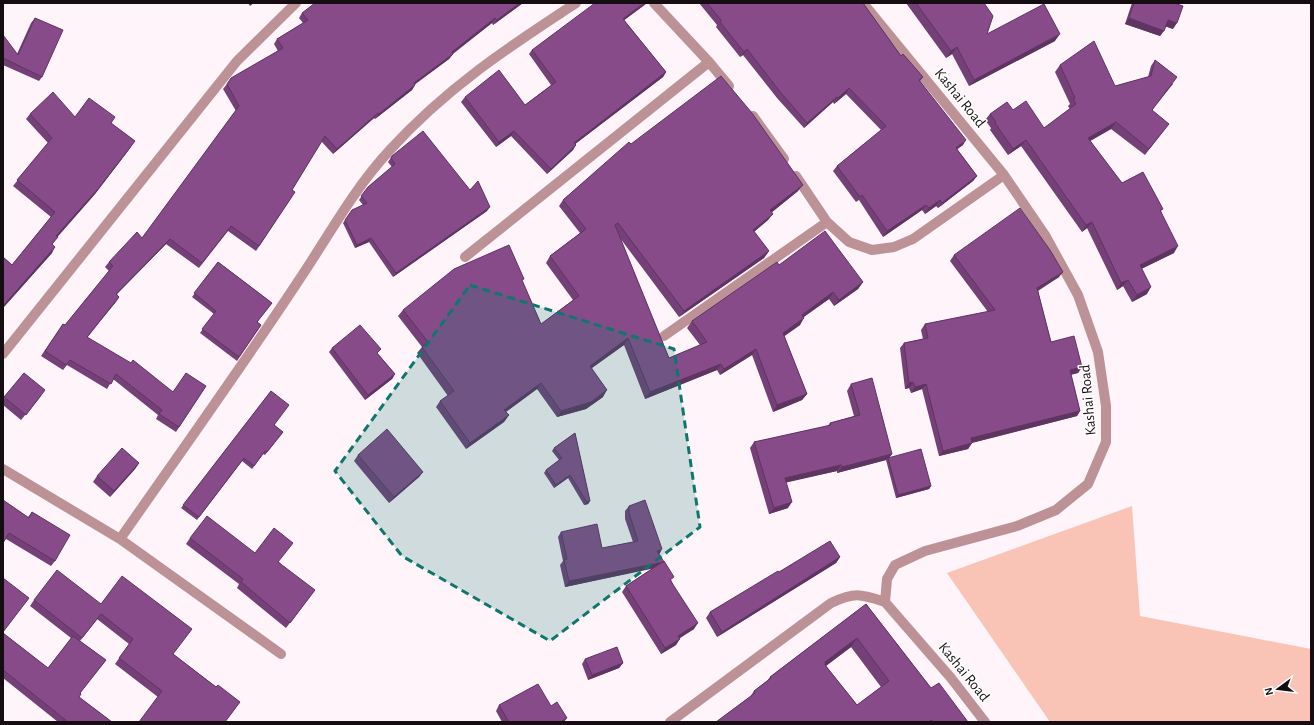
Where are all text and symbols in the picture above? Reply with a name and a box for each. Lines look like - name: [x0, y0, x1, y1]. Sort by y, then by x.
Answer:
- street label: Kashai Road: [932, 66, 988, 131]
- street label: Kashai Road: [1077, 364, 1099, 436]
- street label: Kashai Road: [936, 640, 992, 705]
- north arrow: [1258, 669, 1298, 709]
- text: N: [1263, 686, 1275, 697]

